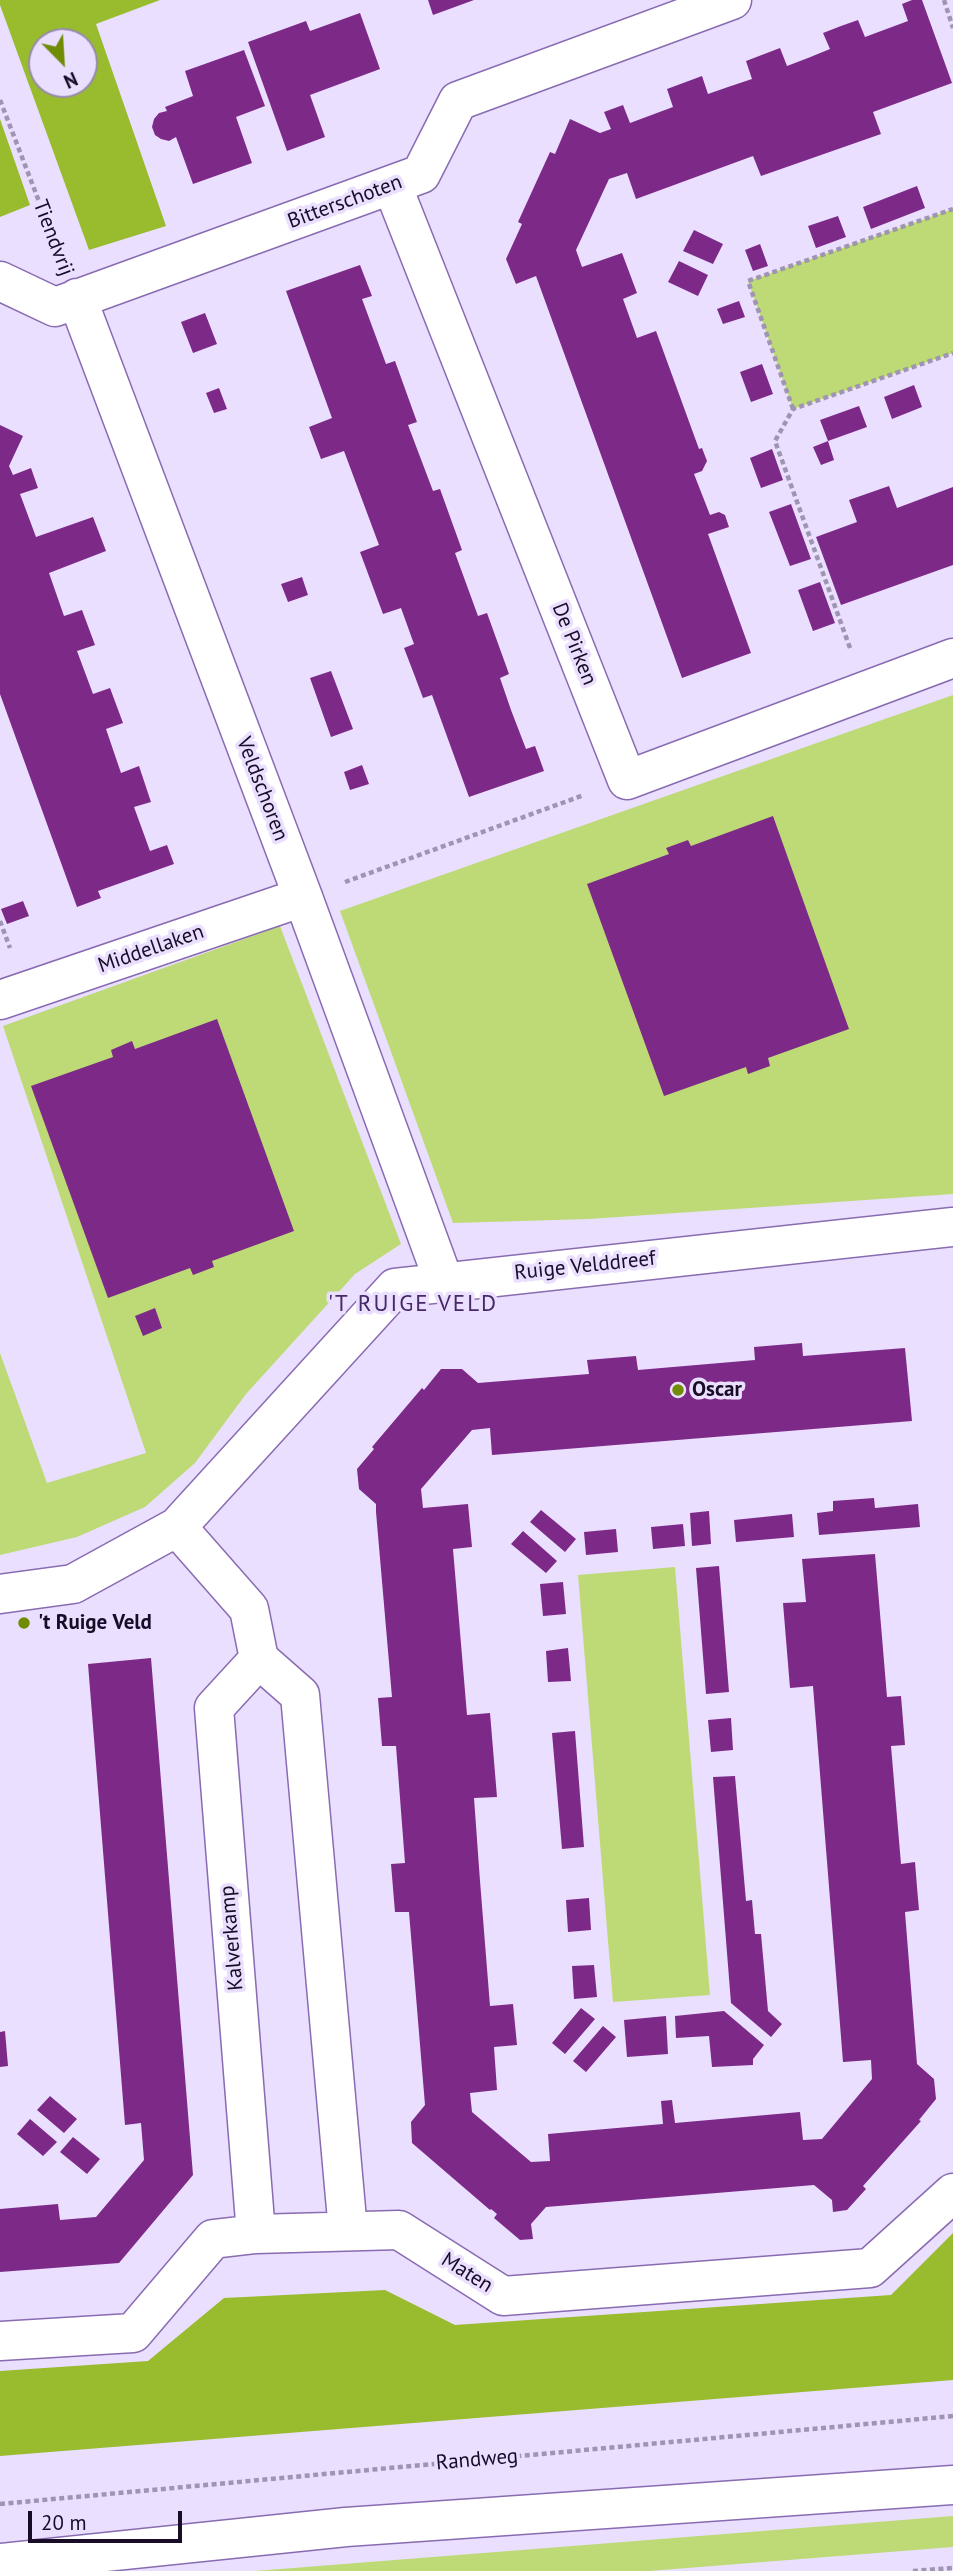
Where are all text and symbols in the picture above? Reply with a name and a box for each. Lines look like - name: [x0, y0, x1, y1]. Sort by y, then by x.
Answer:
- north arrow: [28, 28, 98, 98]
- text: N: [60, 67, 81, 94]
- street label: Bitterschoten: [284, 170, 406, 234]
- street label: Tiendvrij: [27, 196, 79, 280]
- street label: De Pirken: [546, 599, 602, 689]
- street label: Veldschoren: [231, 734, 293, 844]
- street label: Middellaken: [95, 919, 207, 979]
- street label: Ruige Velddreef: [513, 1246, 657, 1286]
- district label: 'T RUIGE VELD: [330, 1290, 496, 1318]
- place label: Oscar: [692, 1377, 742, 1403]
- marker: Oscar: [670, 1382, 686, 1398]
- place label: 't Ruige Veld: [38, 1610, 152, 1636]
- marker: 't Ruige Veld: [16, 1615, 32, 1631]
- street label: Kalverkamp: [215, 1884, 249, 1992]
- street label: Maten: [437, 2247, 497, 2299]
- street label: Randweg: [435, 2444, 519, 2476]
- scale bar: [32, 2498, 186, 2542]
- text: 20 m: [41, 2509, 87, 2536]

